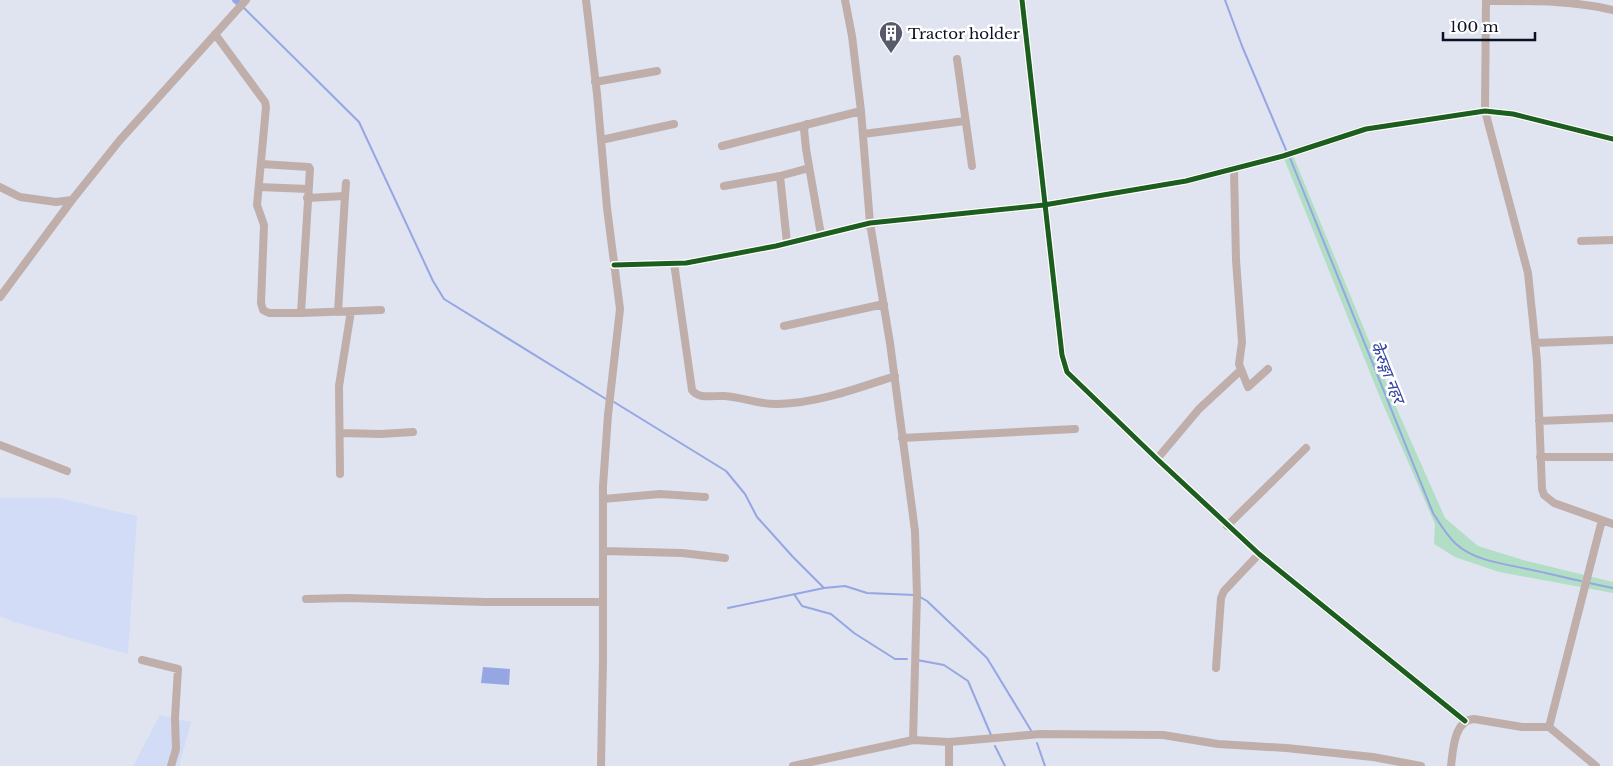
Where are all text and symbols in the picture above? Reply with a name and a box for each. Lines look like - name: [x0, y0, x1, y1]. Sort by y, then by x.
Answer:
- scale bar: [1443, 10, 1536, 42]
- text: 100 m: [1450, 17, 1499, 36]
- building icon: Tractor holder: [878, 20, 904, 54]
- place label: Tractor holder: [908, 24, 1021, 43]
- water label: केेरुङ्गा नहर: [1367, 338, 1411, 409]

